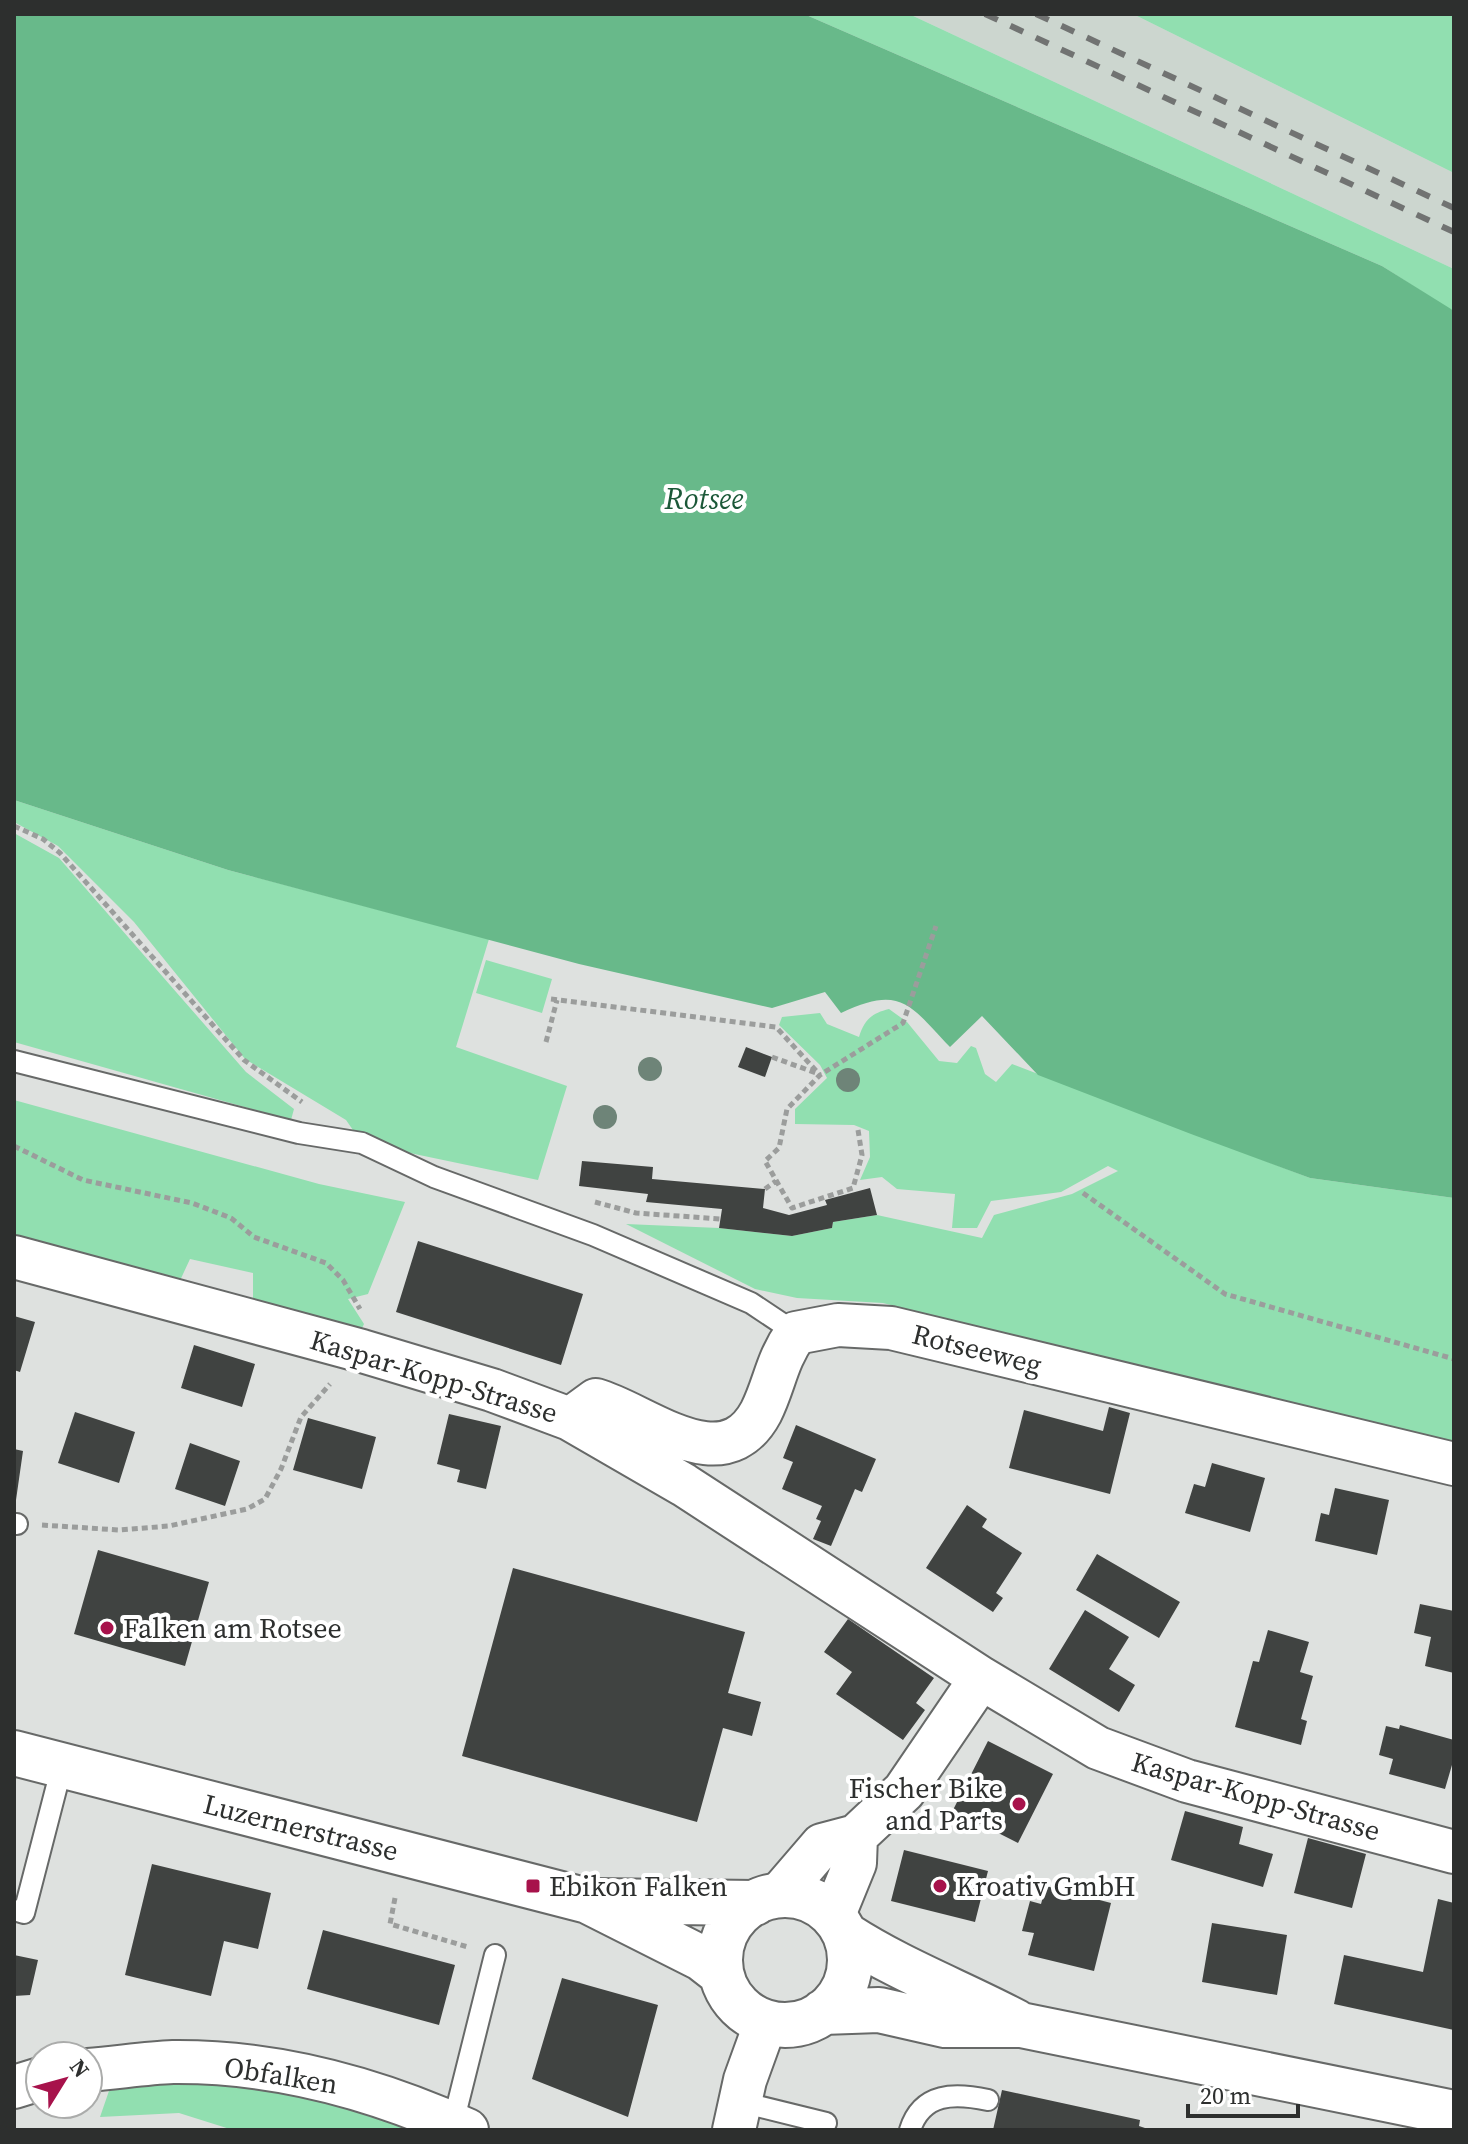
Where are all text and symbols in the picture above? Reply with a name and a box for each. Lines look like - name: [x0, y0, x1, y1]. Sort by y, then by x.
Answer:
- water label: Rotsee: [664, 478, 743, 519]
- street label: Rotseeweg: [908, 1315, 1046, 1383]
- street label: Kaspar-Kopp-Strasse: [306, 1320, 562, 1432]
- place label: Falken am Rotsee: [123, 1609, 342, 1647]
- marker: Falken am Rotsee: [98, 1619, 116, 1637]
- street label: Kaspar-Kopp-Strasse: [1127, 1742, 1385, 1850]
- place label: Fischer Bike and Parts: [849, 1769, 1003, 1839]
- street label: Luzernerstrasse: [200, 1784, 402, 1870]
- marker: Fischer Bike and Parts: [1010, 1795, 1028, 1813]
- place label: Ebikon Falken: [549, 1867, 728, 1905]
- place label: Kroativ GmbH: [956, 1867, 1136, 1905]
- marker: Ebikon Falken: [524, 1877, 542, 1895]
- marker: Kroativ GmbH: [931, 1877, 949, 1895]
- north arrow: [24, 2040, 104, 2120]
- street label: Obfalken: [221, 2047, 341, 2103]
- text: N: [63, 2053, 97, 2083]
- scale bar: [1188, 2068, 1298, 2118]
- text: 20 m: [1200, 2079, 1251, 2112]

